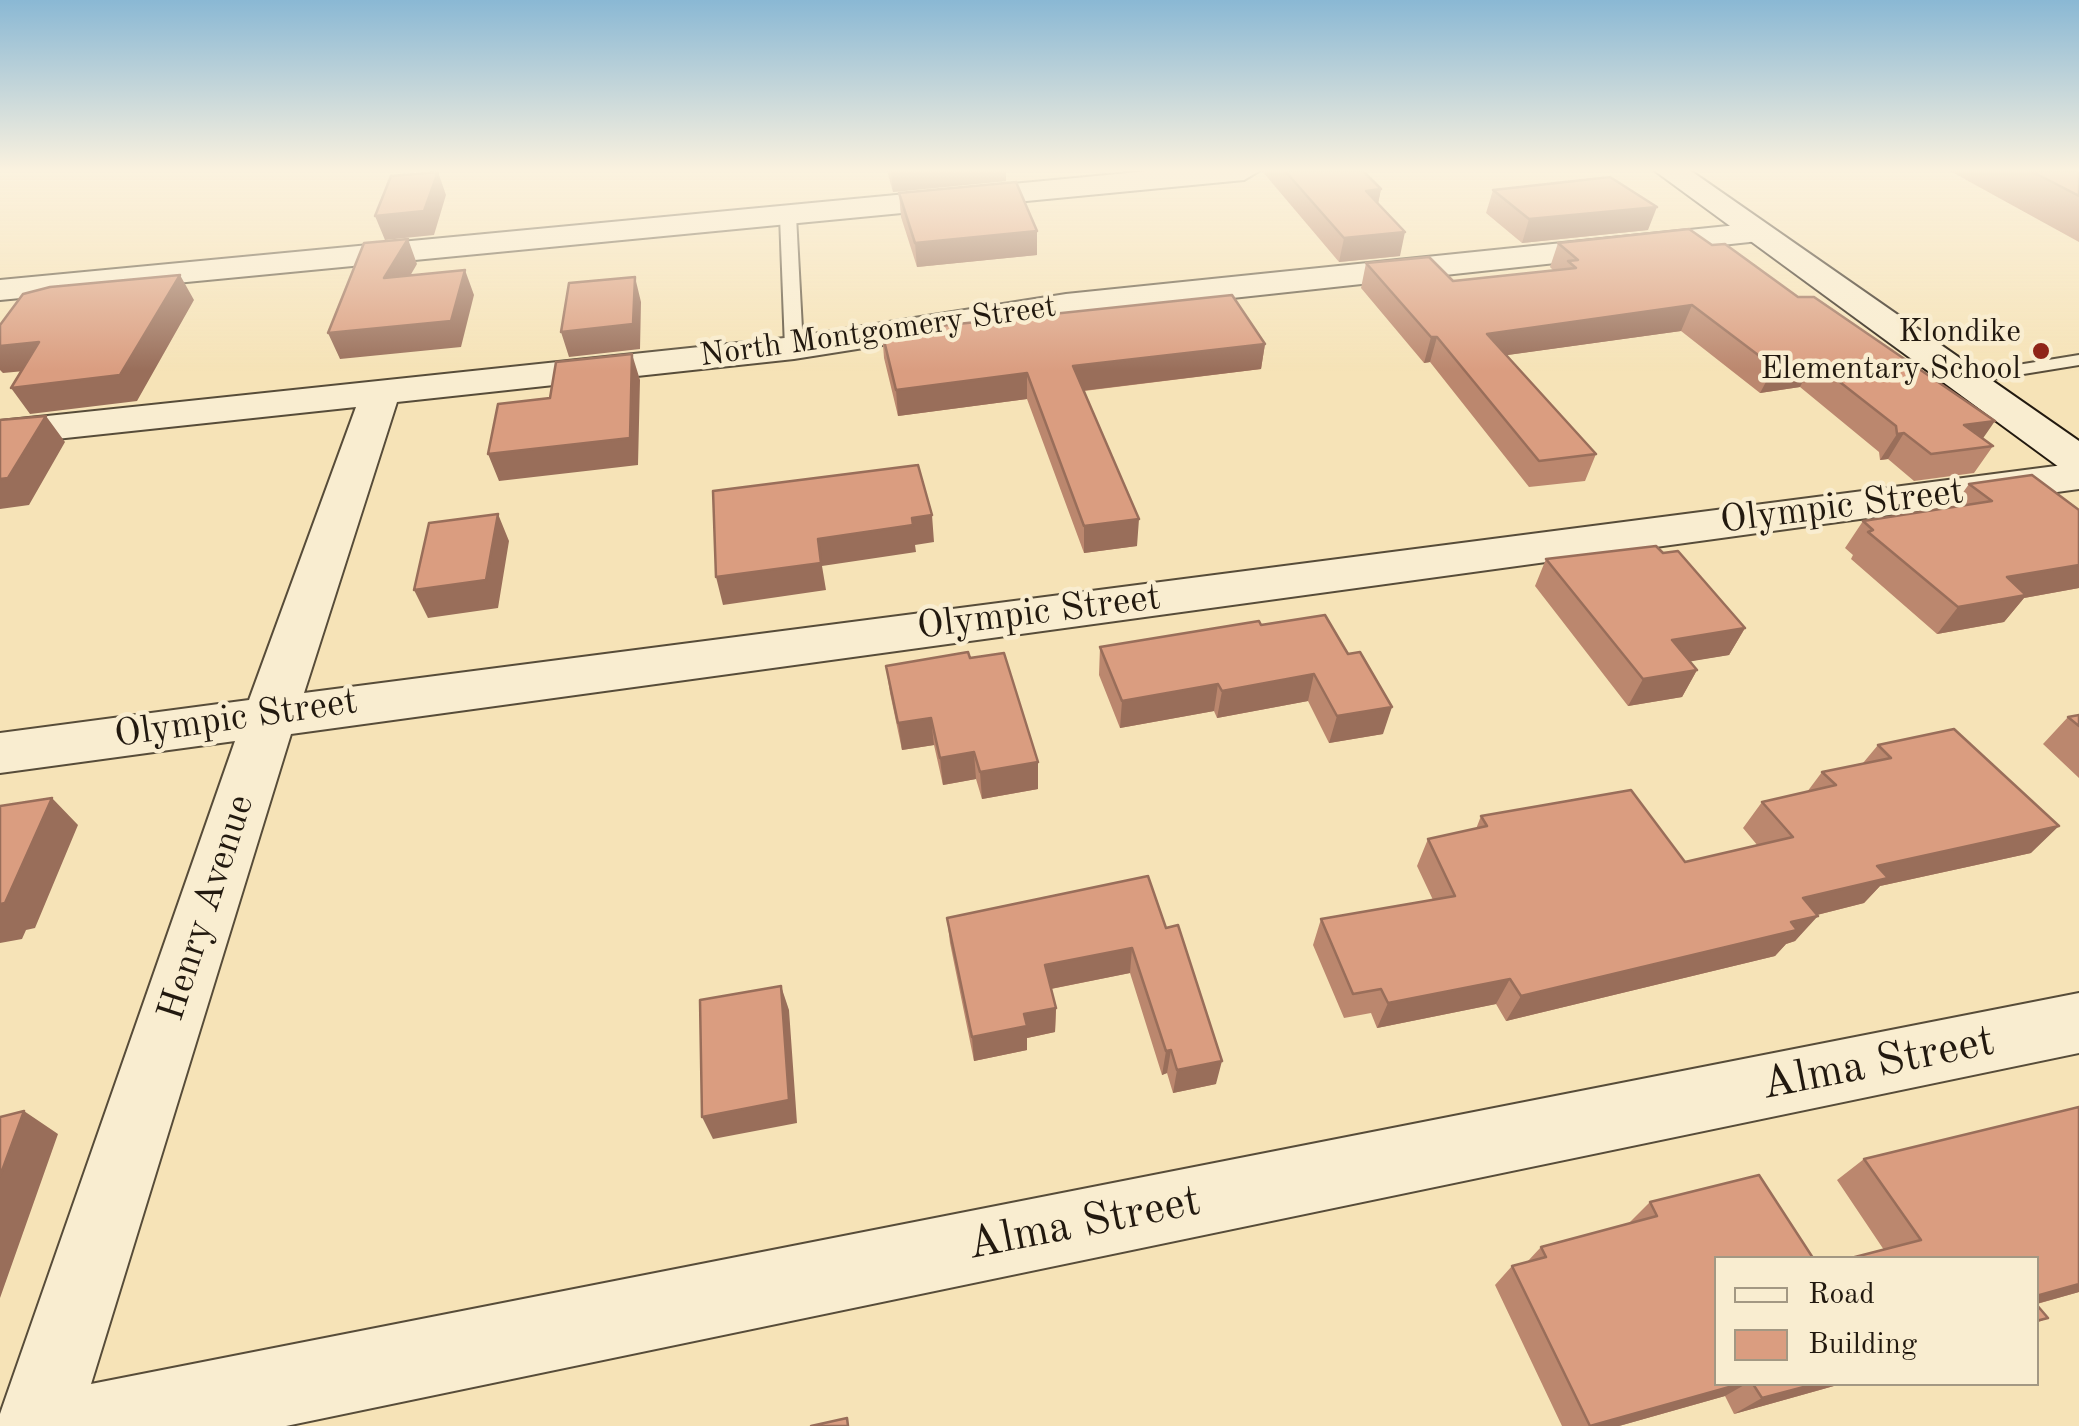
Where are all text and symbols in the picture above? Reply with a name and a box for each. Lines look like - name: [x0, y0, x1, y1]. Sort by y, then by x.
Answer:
- street label: North Montgomery Street: [697, 288, 1059, 376]
- place label: Klondike Elementary School: [1761, 314, 2021, 389]
- marker: Klondike Elementary School: [2030, 340, 2052, 362]
- street label: Olympic Street: [1718, 469, 1966, 545]
- street label: Olympic Street: [915, 575, 1163, 651]
- street label: Olympic Street: [112, 679, 360, 759]
- street label: Henry Avenue: [149, 789, 265, 1027]
- street label: Alma Street: [1757, 1015, 1999, 1113]
- street label: Alma Street: [963, 1175, 1205, 1273]
- legend: [1714, 1256, 2039, 1386]
- text: Road: [1808, 1280, 1875, 1310]
- text: Building: [1808, 1330, 1917, 1360]

